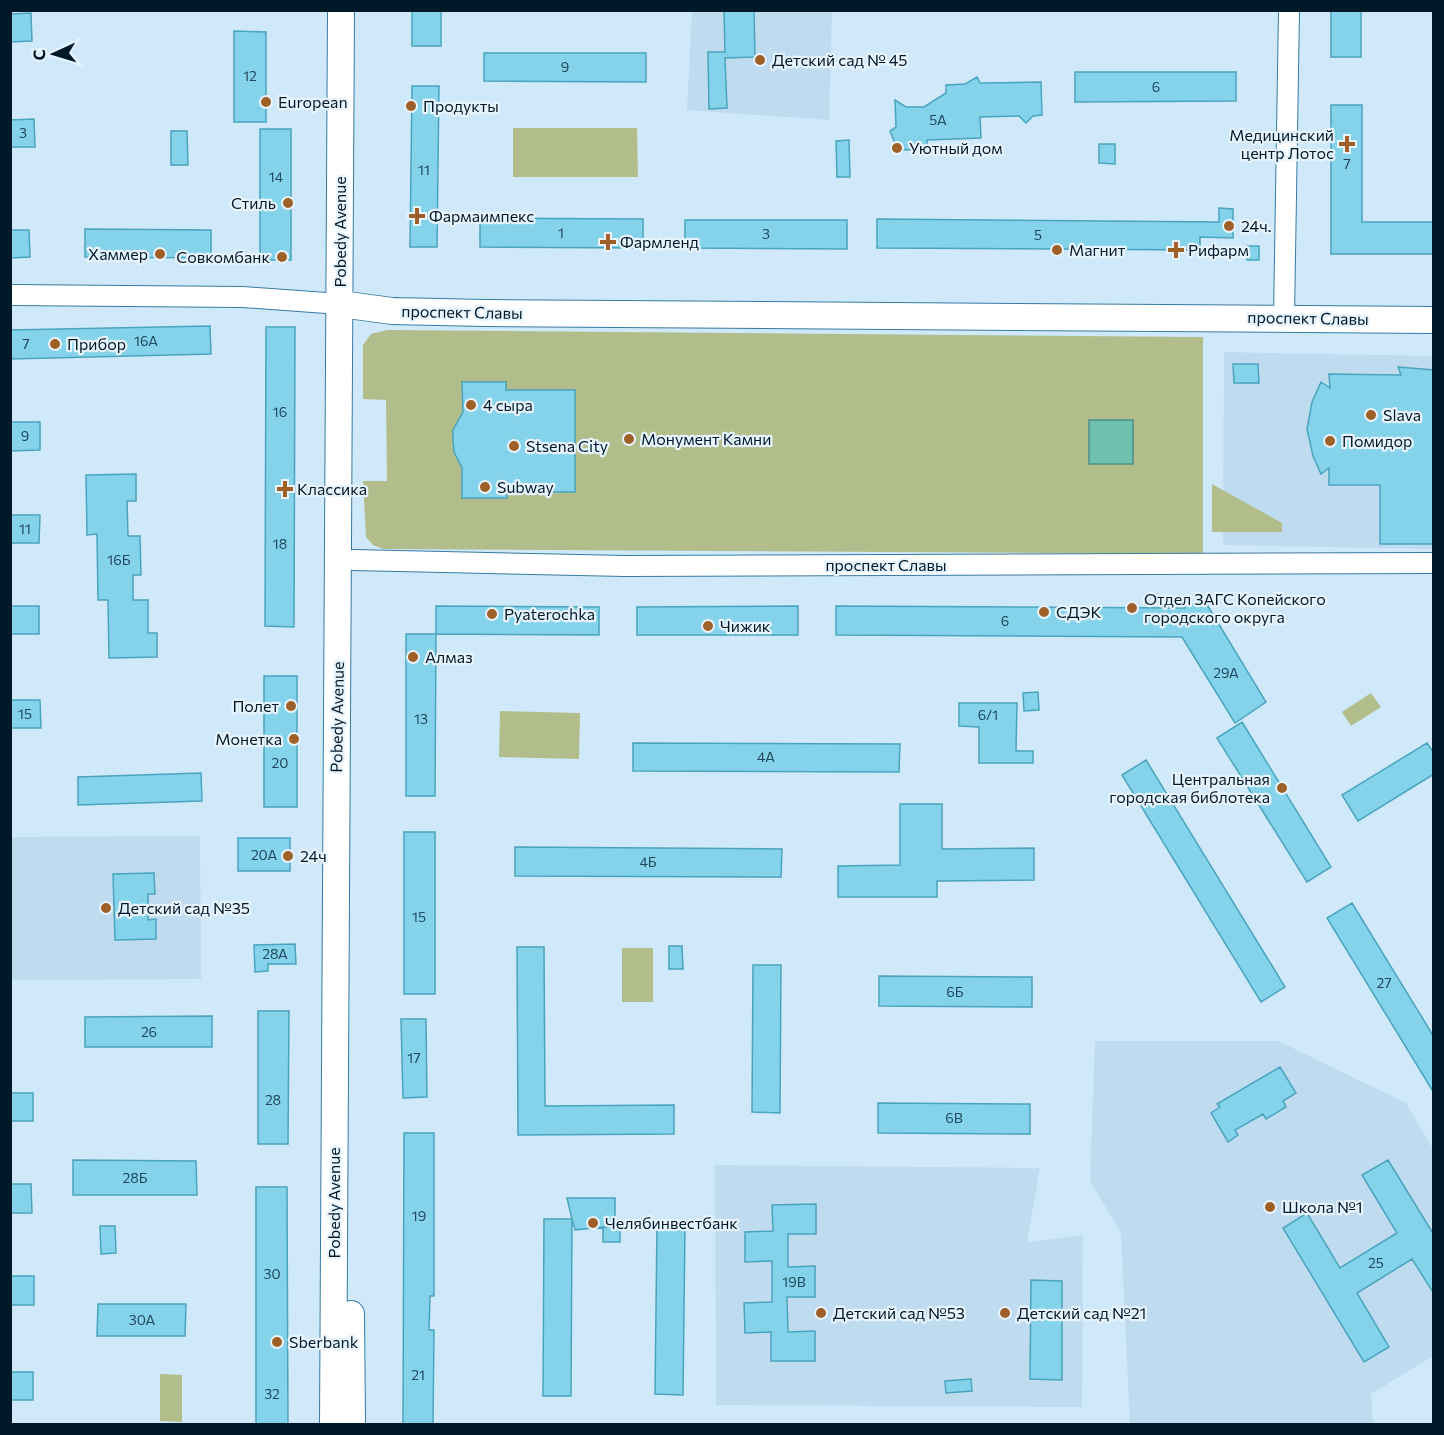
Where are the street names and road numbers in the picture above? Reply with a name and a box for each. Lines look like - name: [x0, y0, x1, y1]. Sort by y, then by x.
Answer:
- street label: Pobedy Avenue: [330, 176, 349, 288]
- street label: проспект Славы: [401, 301, 523, 322]
- street label: проспект Славы: [1247, 307, 1369, 328]
- street label: проспект Славы: [825, 555, 947, 574]
- street label: Pobedy Avenue: [326, 661, 347, 773]
- street label: Pobedy Avenue: [324, 1147, 343, 1259]

